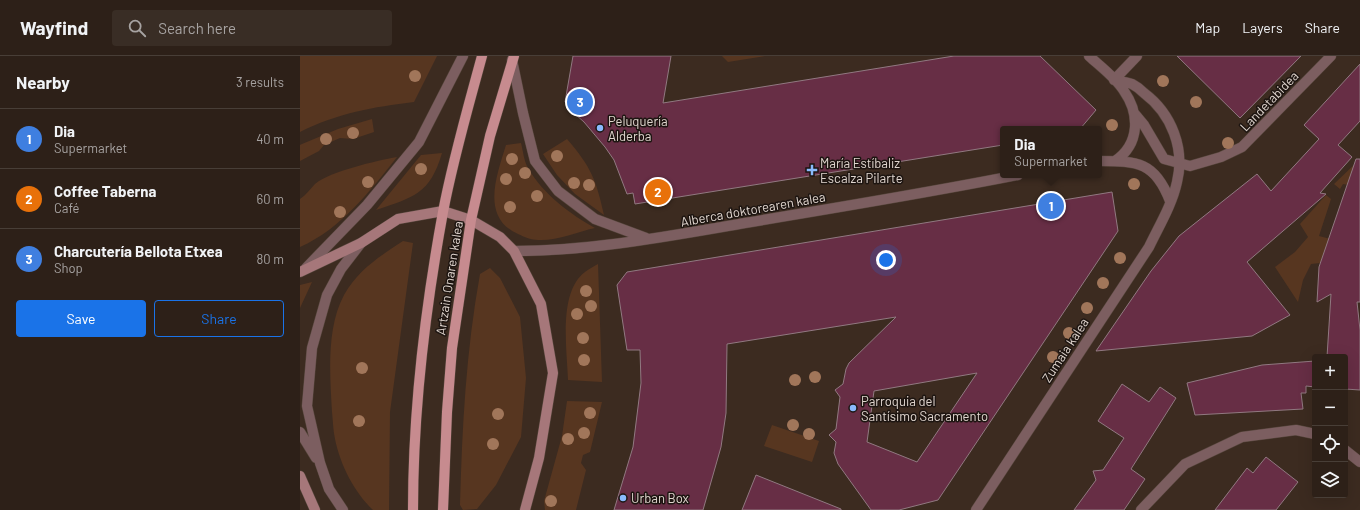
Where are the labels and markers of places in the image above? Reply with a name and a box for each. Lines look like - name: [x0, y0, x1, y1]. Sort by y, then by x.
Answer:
- pin: 3: [567, 87, 593, 117]
- place label: Peluquería Alderba: [608, 113, 668, 144]
- marker: Peluquería Alderba: [595, 123, 605, 133]
- place label: María Estíbaliz Escalza Pilarte: [820, 155, 903, 186]
- marker: María Estíbaliz Escalza Pilarte: [807, 165, 817, 175]
- pin: 2: [645, 177, 671, 207]
- pin: 1: [1038, 191, 1064, 221]
- place label: Parroquia del Santísimo Sacramento: [861, 393, 988, 424]
- marker: Parroquia del Santísimo Sacramento: [848, 403, 858, 413]
- place label: Urban Box: [631, 490, 689, 506]
- marker: Urban Box: [618, 493, 628, 503]

